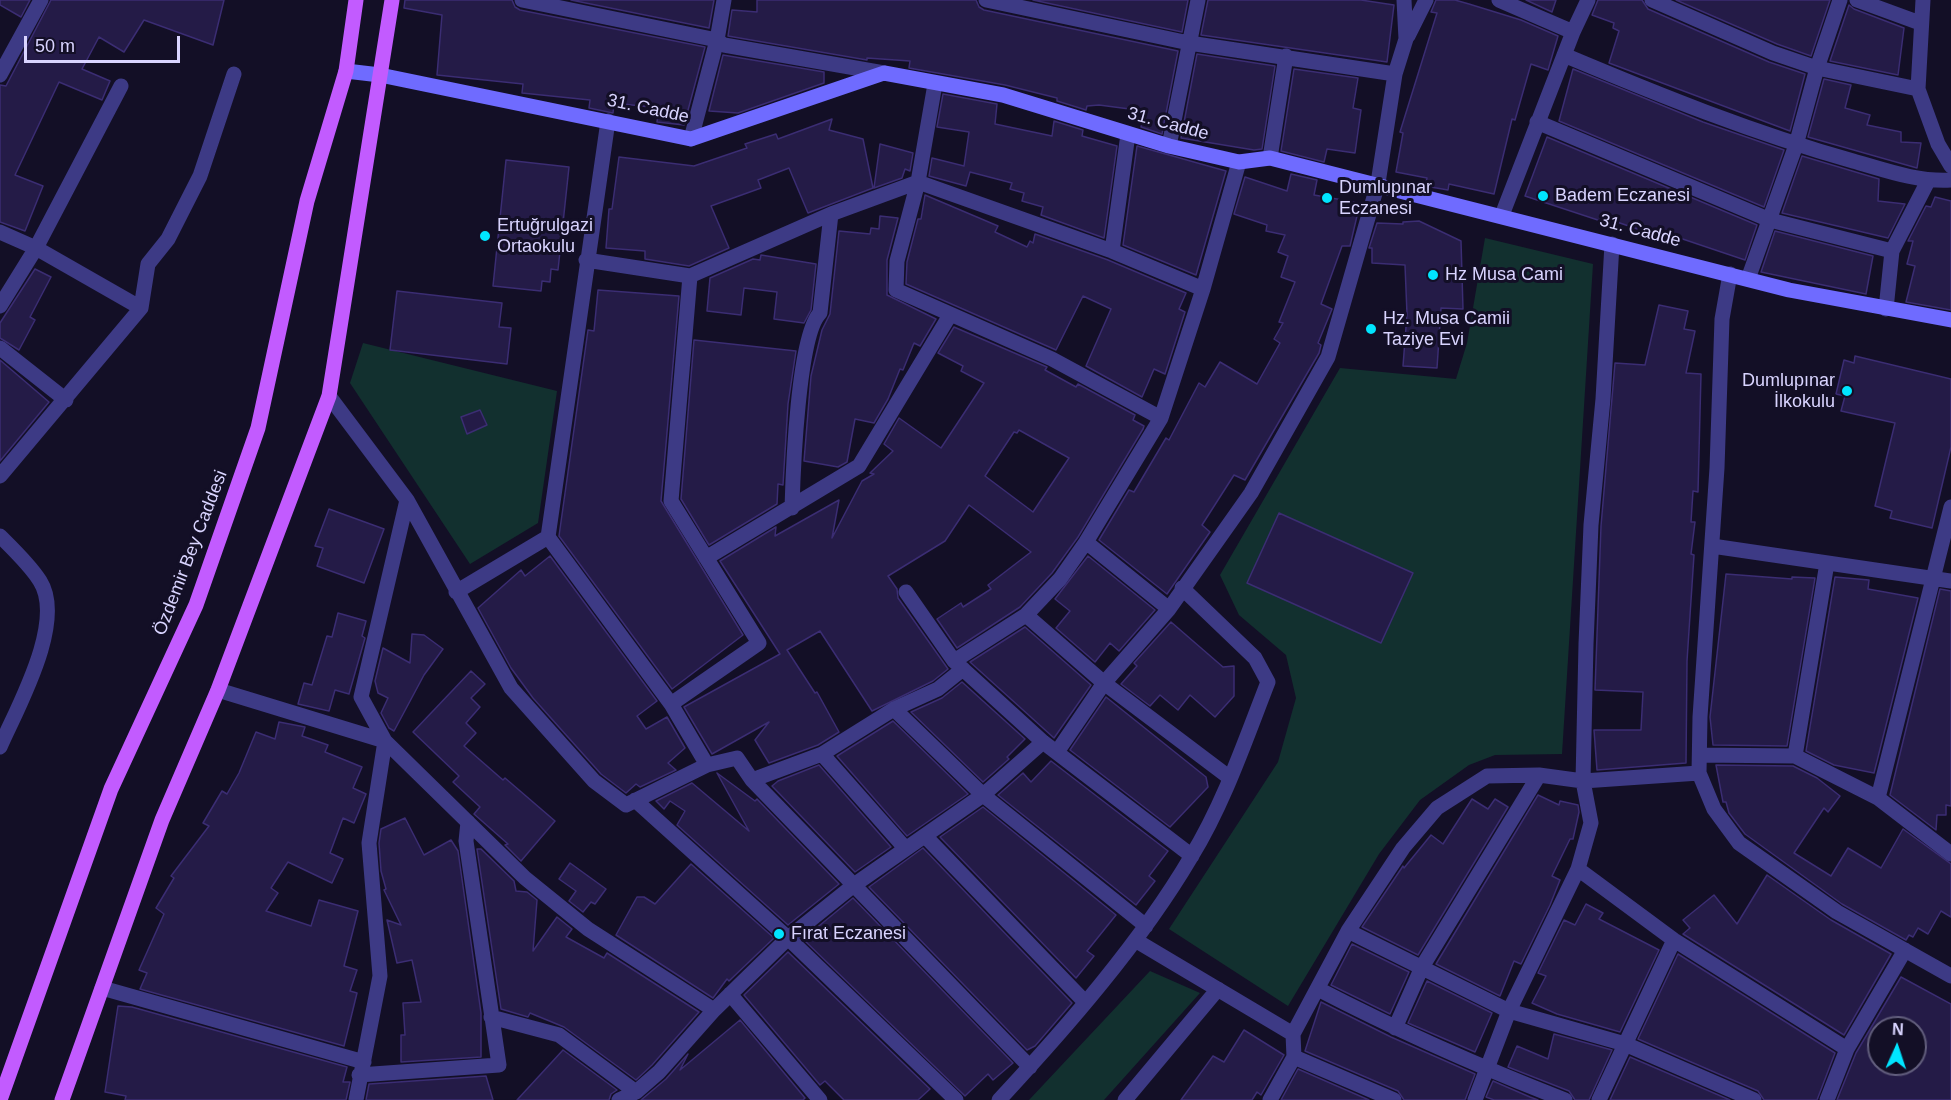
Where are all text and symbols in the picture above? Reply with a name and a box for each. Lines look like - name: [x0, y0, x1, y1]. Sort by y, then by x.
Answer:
- scale bar: [27, 24, 183, 62]
- text: 50 m: [35, 36, 75, 56]
- street label: 31. Cadde: [605, 90, 691, 128]
- street label: 31. Cadde: [1125, 103, 1211, 145]
- place label: Dumlupınar Eczanesi: [1339, 177, 1432, 219]
- place label: Badem Eczanesi: [1555, 185, 1690, 207]
- marker: Badem Eczanesi: [1536, 189, 1550, 203]
- marker: Dumlupınar Eczanesi: [1320, 191, 1334, 205]
- street label: 31. Cadde: [1597, 210, 1683, 252]
- place label: Ertuğrulgazi Ortaokulu: [497, 215, 593, 258]
- marker: Ertuğrulgazi Ortaokulu: [478, 229, 492, 243]
- place label: Hz Musa Cami: [1445, 264, 1563, 286]
- marker: Hz Musa Cami: [1426, 268, 1440, 282]
- place label: Hz. Musa Camii Taziye Evi: [1383, 308, 1510, 350]
- marker: Hz. Musa Camii Taziye Evi: [1364, 322, 1378, 336]
- place label: Dumlupınar İlkokulu: [1742, 370, 1835, 412]
- marker: Dumlupınar İlkokulu: [1840, 384, 1854, 398]
- street label: Özdemir Bey Caddesi: [150, 467, 232, 639]
- place label: Fırat Eczanesi: [791, 923, 906, 945]
- marker: Fırat Eczanesi: [772, 927, 786, 941]
- north arrow: [1867, 1016, 1927, 1076]
- text: N: [1892, 1021, 1904, 1038]

